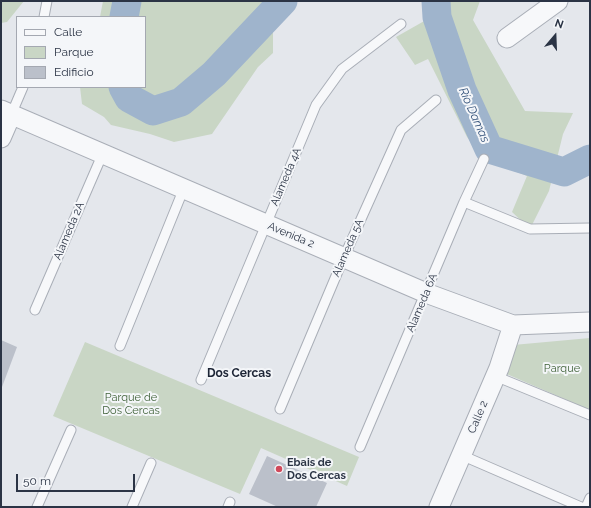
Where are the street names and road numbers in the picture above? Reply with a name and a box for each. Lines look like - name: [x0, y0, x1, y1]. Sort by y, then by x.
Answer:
- street label: Alameda 4A: [268, 146, 304, 208]
- street label: Alameda 2A: [51, 200, 87, 262]
- street label: Alameda 5A: [329, 217, 367, 279]
- street label: Avenida 2: [266, 219, 316, 251]
- street label: Alameda 6A: [404, 272, 440, 334]
- street label: Calle 2: [465, 399, 491, 435]

